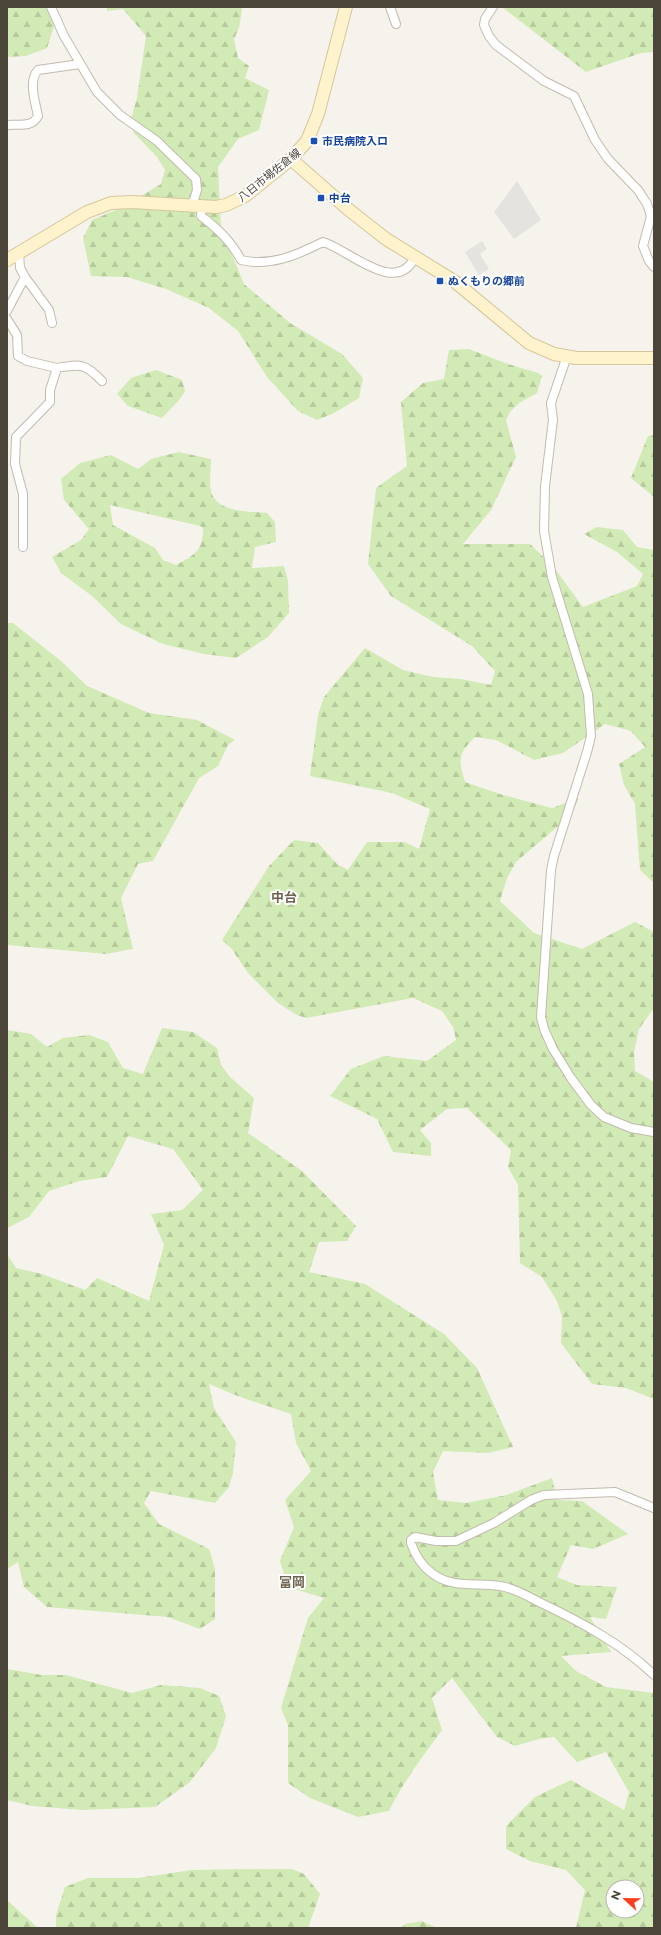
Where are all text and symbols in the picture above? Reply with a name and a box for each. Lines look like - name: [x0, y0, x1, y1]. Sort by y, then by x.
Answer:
- place label: 市民病院入ロ: [322, 134, 388, 148]
- marker: 市民病院入ロ: [309, 136, 319, 146]
- street label: 八日市場佐倉線: [235, 145, 303, 205]
- place label: 中台: [329, 191, 351, 205]
- marker: 中台: [316, 193, 326, 203]
- place label: ぬくもりの郷前: [448, 274, 525, 288]
- marker: ぬくもりの郷前: [435, 276, 445, 286]
- district label: 中台: [271, 889, 297, 905]
- district label: 富岡: [279, 1574, 305, 1590]
- north arrow: [605, 1879, 645, 1919]
- text: N: [608, 1889, 624, 1902]

